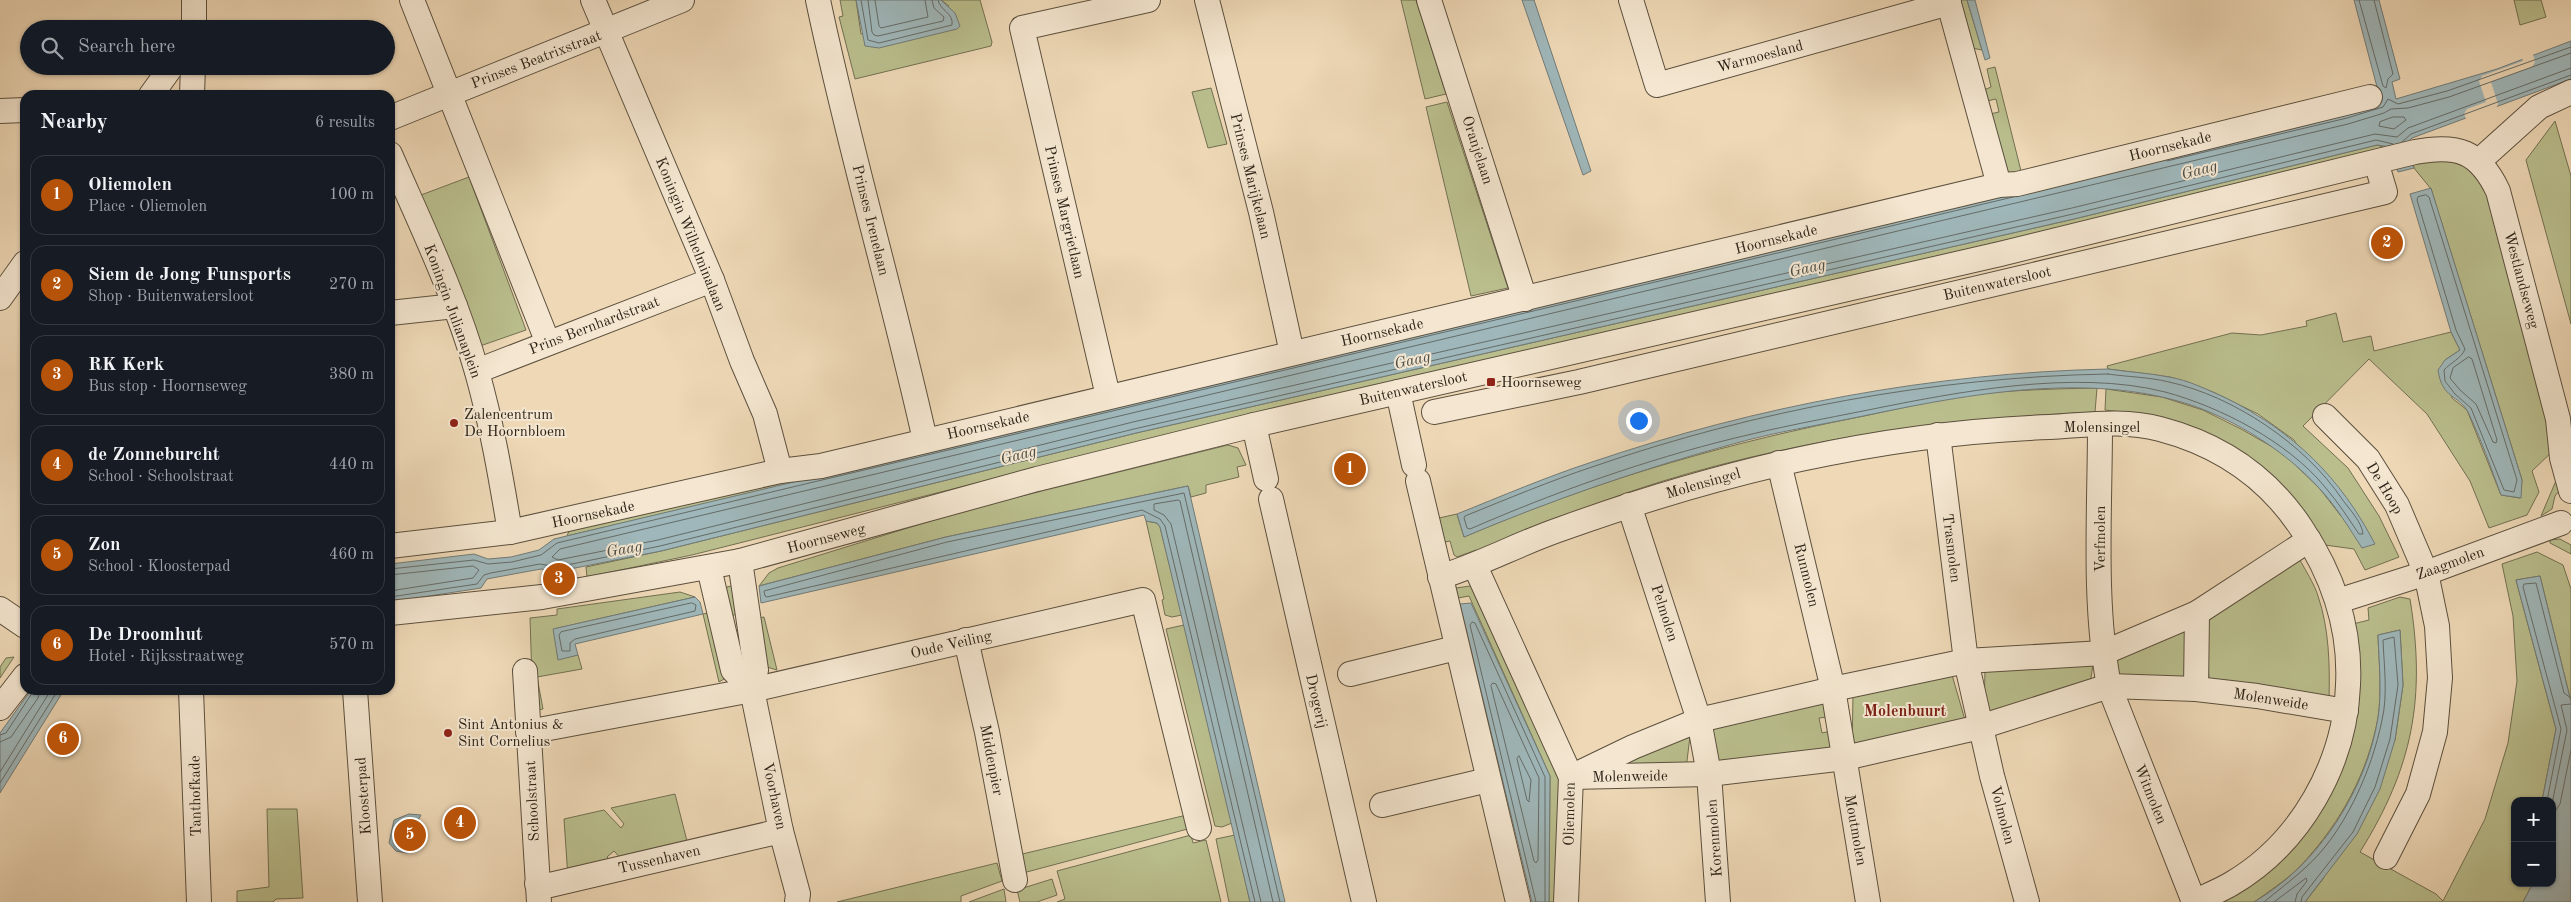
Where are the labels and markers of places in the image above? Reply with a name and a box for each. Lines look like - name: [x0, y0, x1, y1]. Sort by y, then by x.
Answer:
- pin: 2: [2371, 224, 2403, 262]
- marker: Hoornseweg: [1485, 376, 1497, 388]
- place label: Hoornseweg: [1501, 376, 1581, 391]
- place label: Zalencentrum De Hoornbloem: [464, 408, 566, 440]
- marker: Zalencentrum De Hoornbloem: [448, 417, 460, 429]
- pin: 1: [1334, 450, 1366, 488]
- pin: 3: [543, 560, 575, 598]
- place label: Sint Antonius & Sint Cornelius: [458, 718, 564, 750]
- pin: 6: [47, 720, 79, 758]
- marker: Sint Antonius & Sint Cornelius: [442, 727, 454, 739]
- pin: 4: [444, 804, 476, 842]
- pin: 5: [394, 816, 426, 854]

